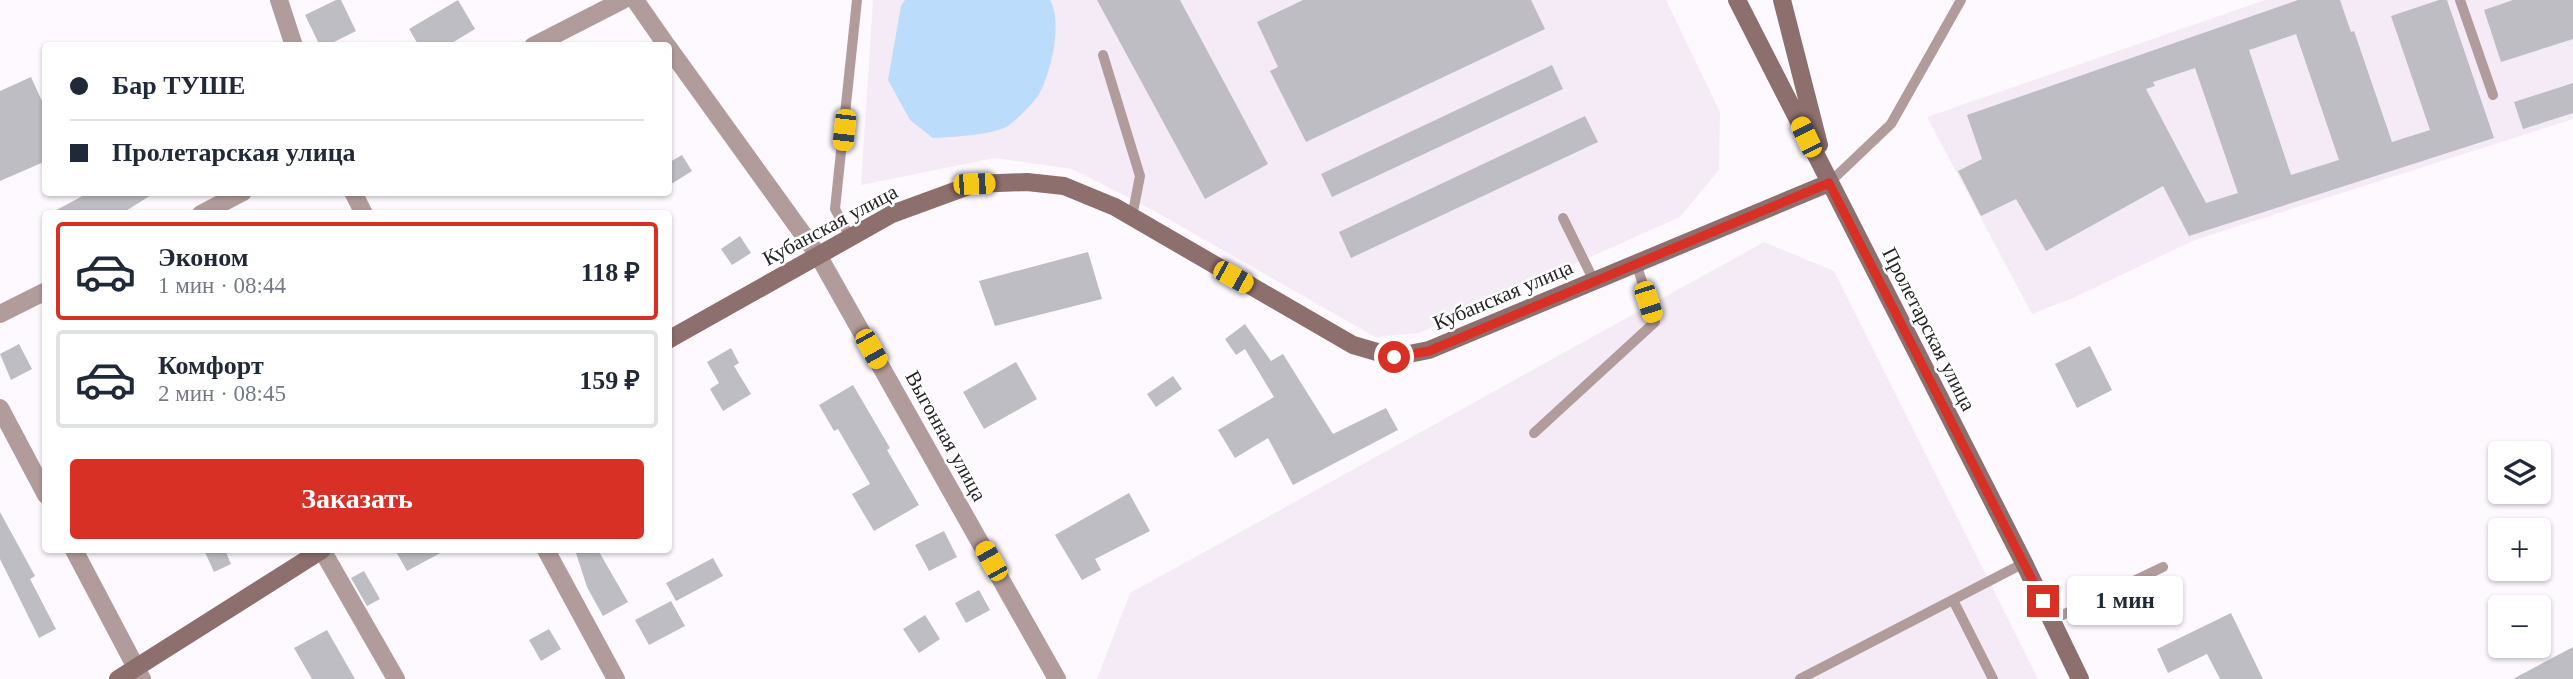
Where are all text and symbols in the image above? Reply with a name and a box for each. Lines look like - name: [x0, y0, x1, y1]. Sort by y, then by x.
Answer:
- text: Бар ТУШЕ: [112, 71, 245, 100]
- car: [832, 108, 857, 152]
- car: [1788, 114, 1825, 160]
- text: Пролетарская улица: [112, 138, 356, 167]
- car: [953, 173, 996, 195]
- street label: Кубанская улица: [759, 179, 902, 271]
- icon: car: [74, 240, 137, 303]
- text: Эконом: [158, 243, 248, 272]
- street label: Пролетарская улица: [1877, 243, 1981, 415]
- street label: Кубанская улица: [1430, 255, 1577, 335]
- text: 118 ₽: [581, 258, 640, 287]
- car: [1210, 258, 1257, 296]
- text: 1 мин · 08:44: [158, 273, 286, 298]
- car: [1632, 279, 1665, 325]
- car: [852, 326, 891, 372]
- route start: [1378, 341, 1410, 373]
- icon: car: [74, 348, 137, 411]
- text: Комфорт: [158, 351, 264, 380]
- text: 159 ₽: [579, 366, 640, 395]
- street label: Выгонная улица: [900, 367, 992, 506]
- text: 2 мин · 08:45: [158, 381, 286, 406]
- map controls: [2488, 441, 2551, 658]
- button: layers: [2488, 441, 2551, 504]
- button: Заказать: [70, 459, 644, 539]
- button: +: [2488, 518, 2551, 581]
- car: [972, 538, 1011, 584]
- callout: 1 мин: [2068, 576, 2183, 626]
- route end: [2027, 585, 2059, 617]
- text: 1 мин: [2095, 588, 2155, 613]
- button: −: [2488, 595, 2551, 658]

